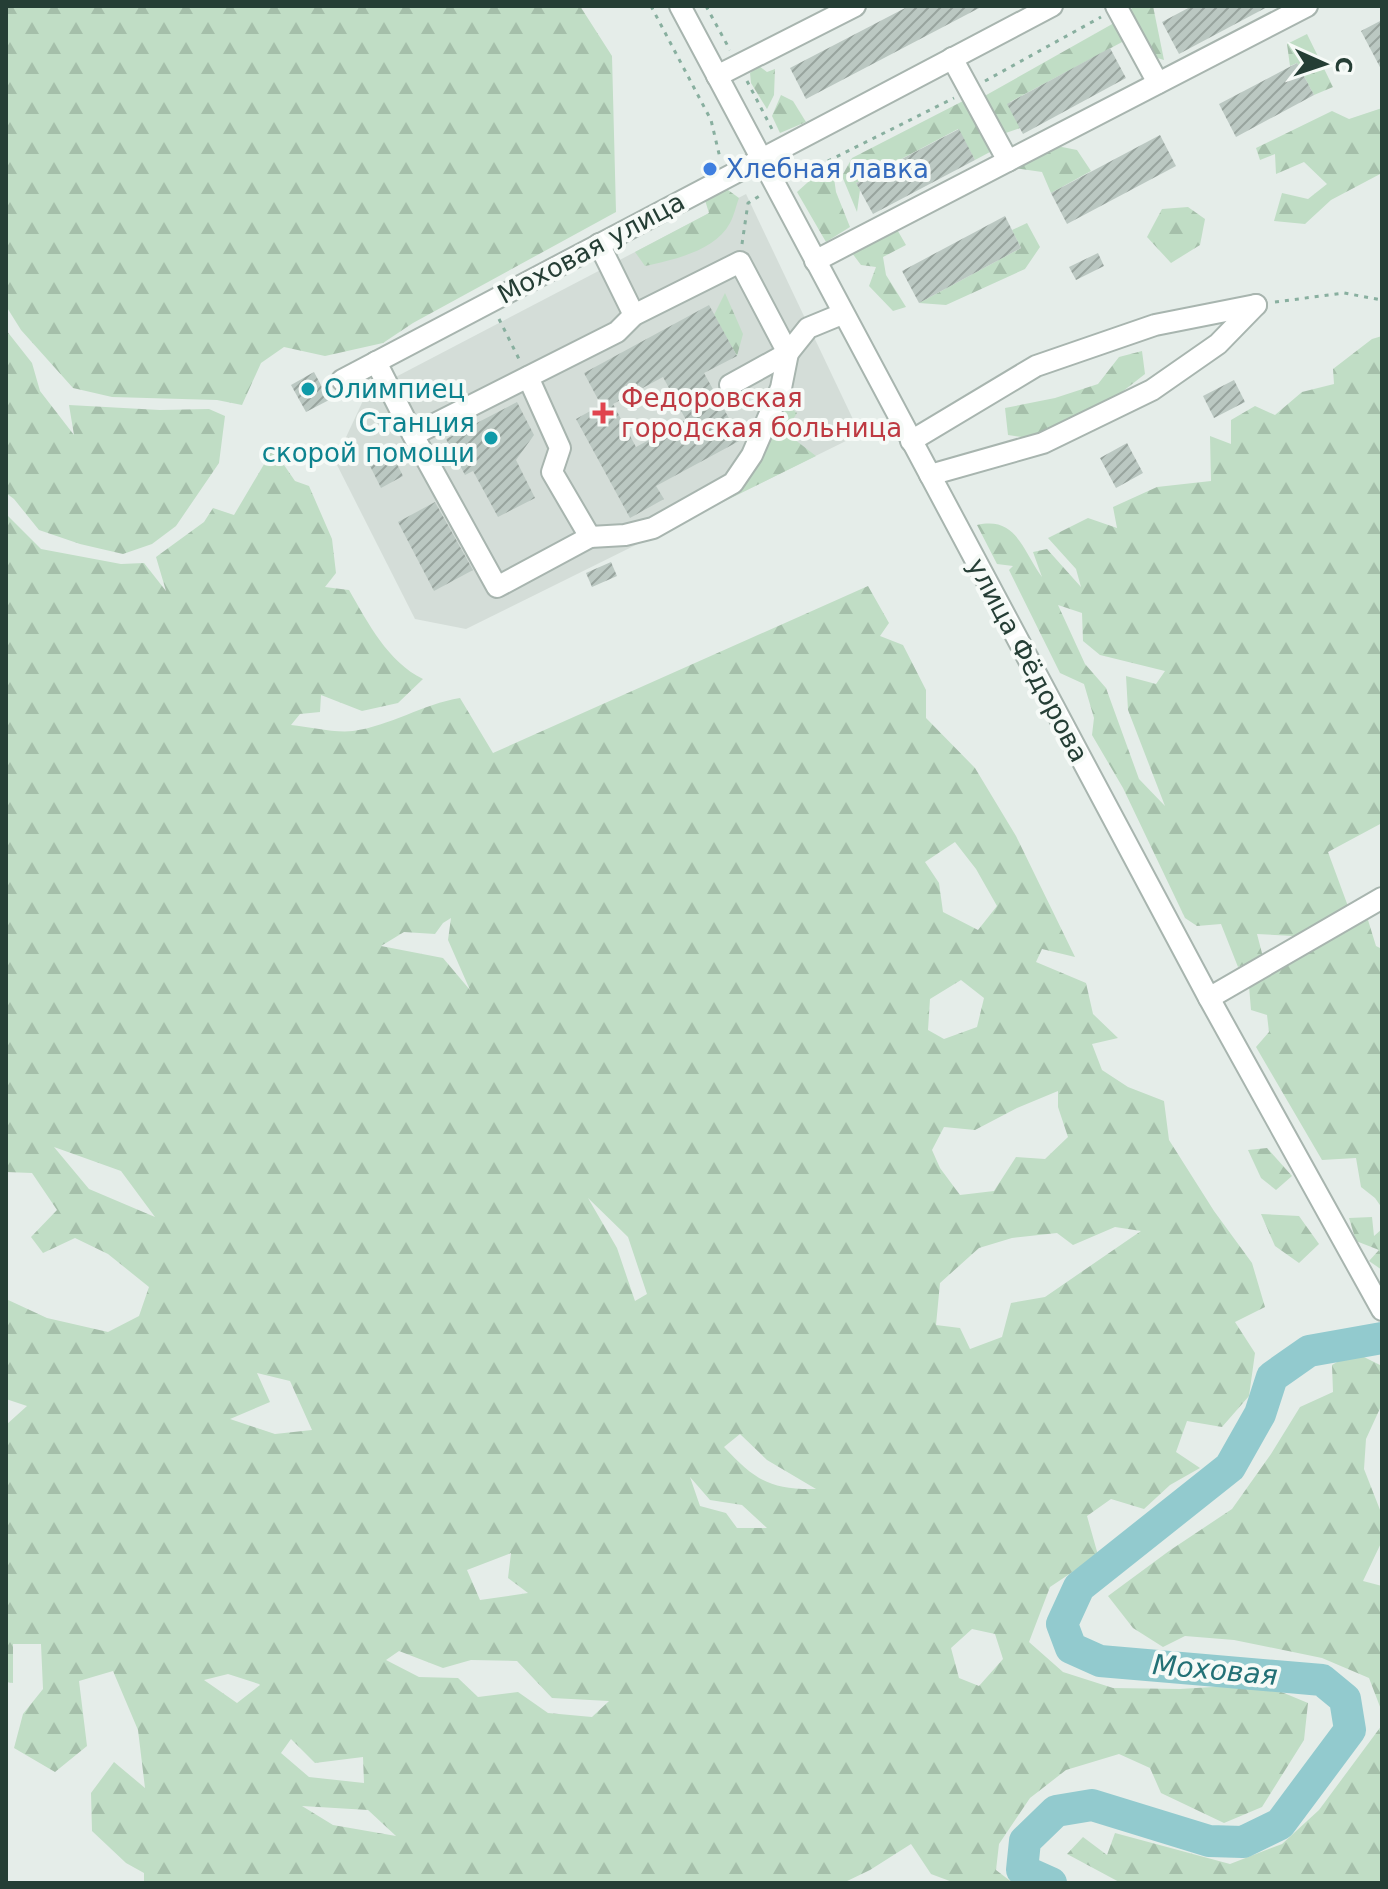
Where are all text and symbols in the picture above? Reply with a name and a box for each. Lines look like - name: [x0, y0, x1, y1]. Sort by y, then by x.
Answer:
- north arrow: [1284, 24, 1364, 104]
- text: С: [1331, 56, 1356, 74]
- place label: Хлебная лавка: [726, 154, 929, 184]
- marker: Хлебная лавка: [701, 160, 719, 178]
- street label: Моховая улица: [492, 186, 690, 310]
- place label: Олимпиец: [324, 374, 465, 404]
- marker: Олимпиец: [299, 380, 317, 398]
- place label: Федоровская городская больница: [621, 383, 902, 443]
- marker: Федоровская городская больница: [592, 402, 614, 424]
- place label: Станция скорой помощи: [262, 408, 475, 468]
- marker: Станция скорой помощи: [482, 429, 500, 447]
- street label: улица Фёдорова: [962, 553, 1094, 767]
- water label: Моховая: [1151, 1648, 1279, 1692]

